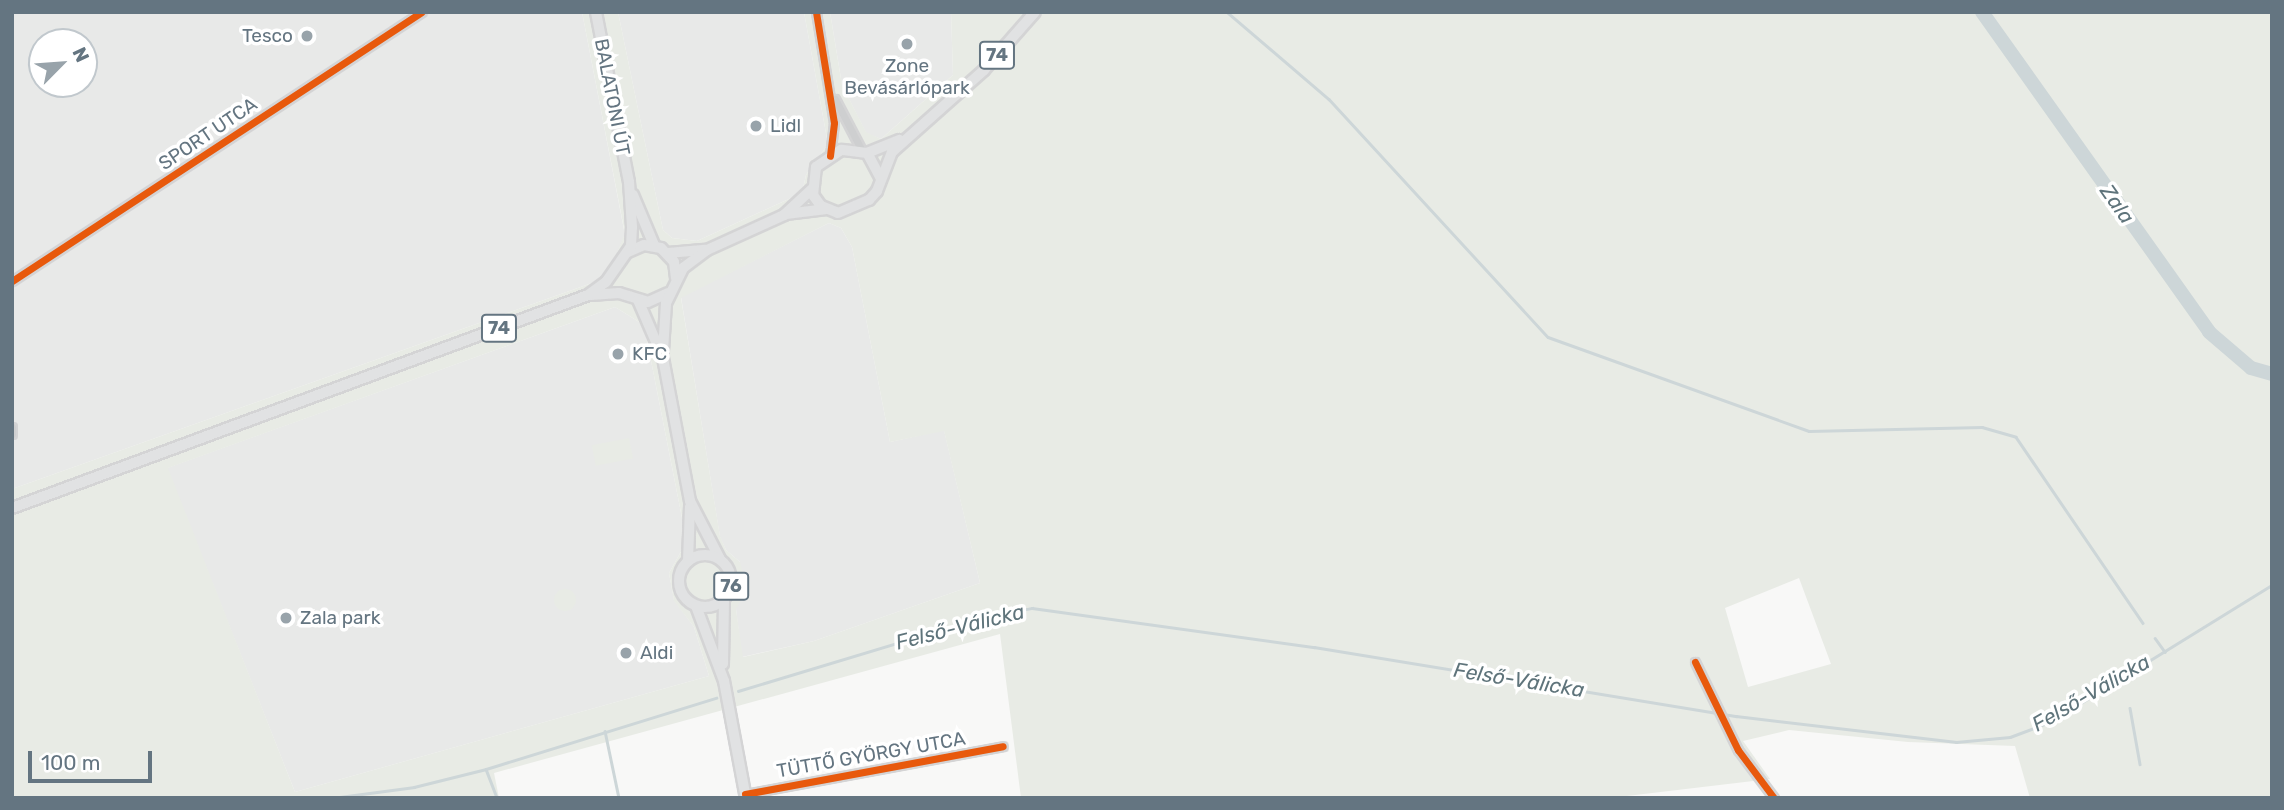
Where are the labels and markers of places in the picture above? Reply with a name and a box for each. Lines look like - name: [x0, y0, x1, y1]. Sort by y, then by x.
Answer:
- place label: Tesco: [242, 25, 293, 47]
- marker: Tesco: [299, 28, 315, 44]
- marker: Zone Bevásárlópark: [899, 36, 915, 52]
- place label: Zone Bevásárlópark: [844, 55, 970, 99]
- place label: Lidl: [770, 115, 801, 137]
- marker: Lidl: [748, 118, 764, 134]
- place label: KFC: [632, 343, 667, 365]
- marker: KFC: [610, 346, 626, 362]
- place label: Zala park: [300, 607, 380, 629]
- marker: Zala park: [278, 610, 294, 626]
- place label: Aldi: [640, 642, 673, 664]
- marker: Aldi: [618, 645, 634, 661]

